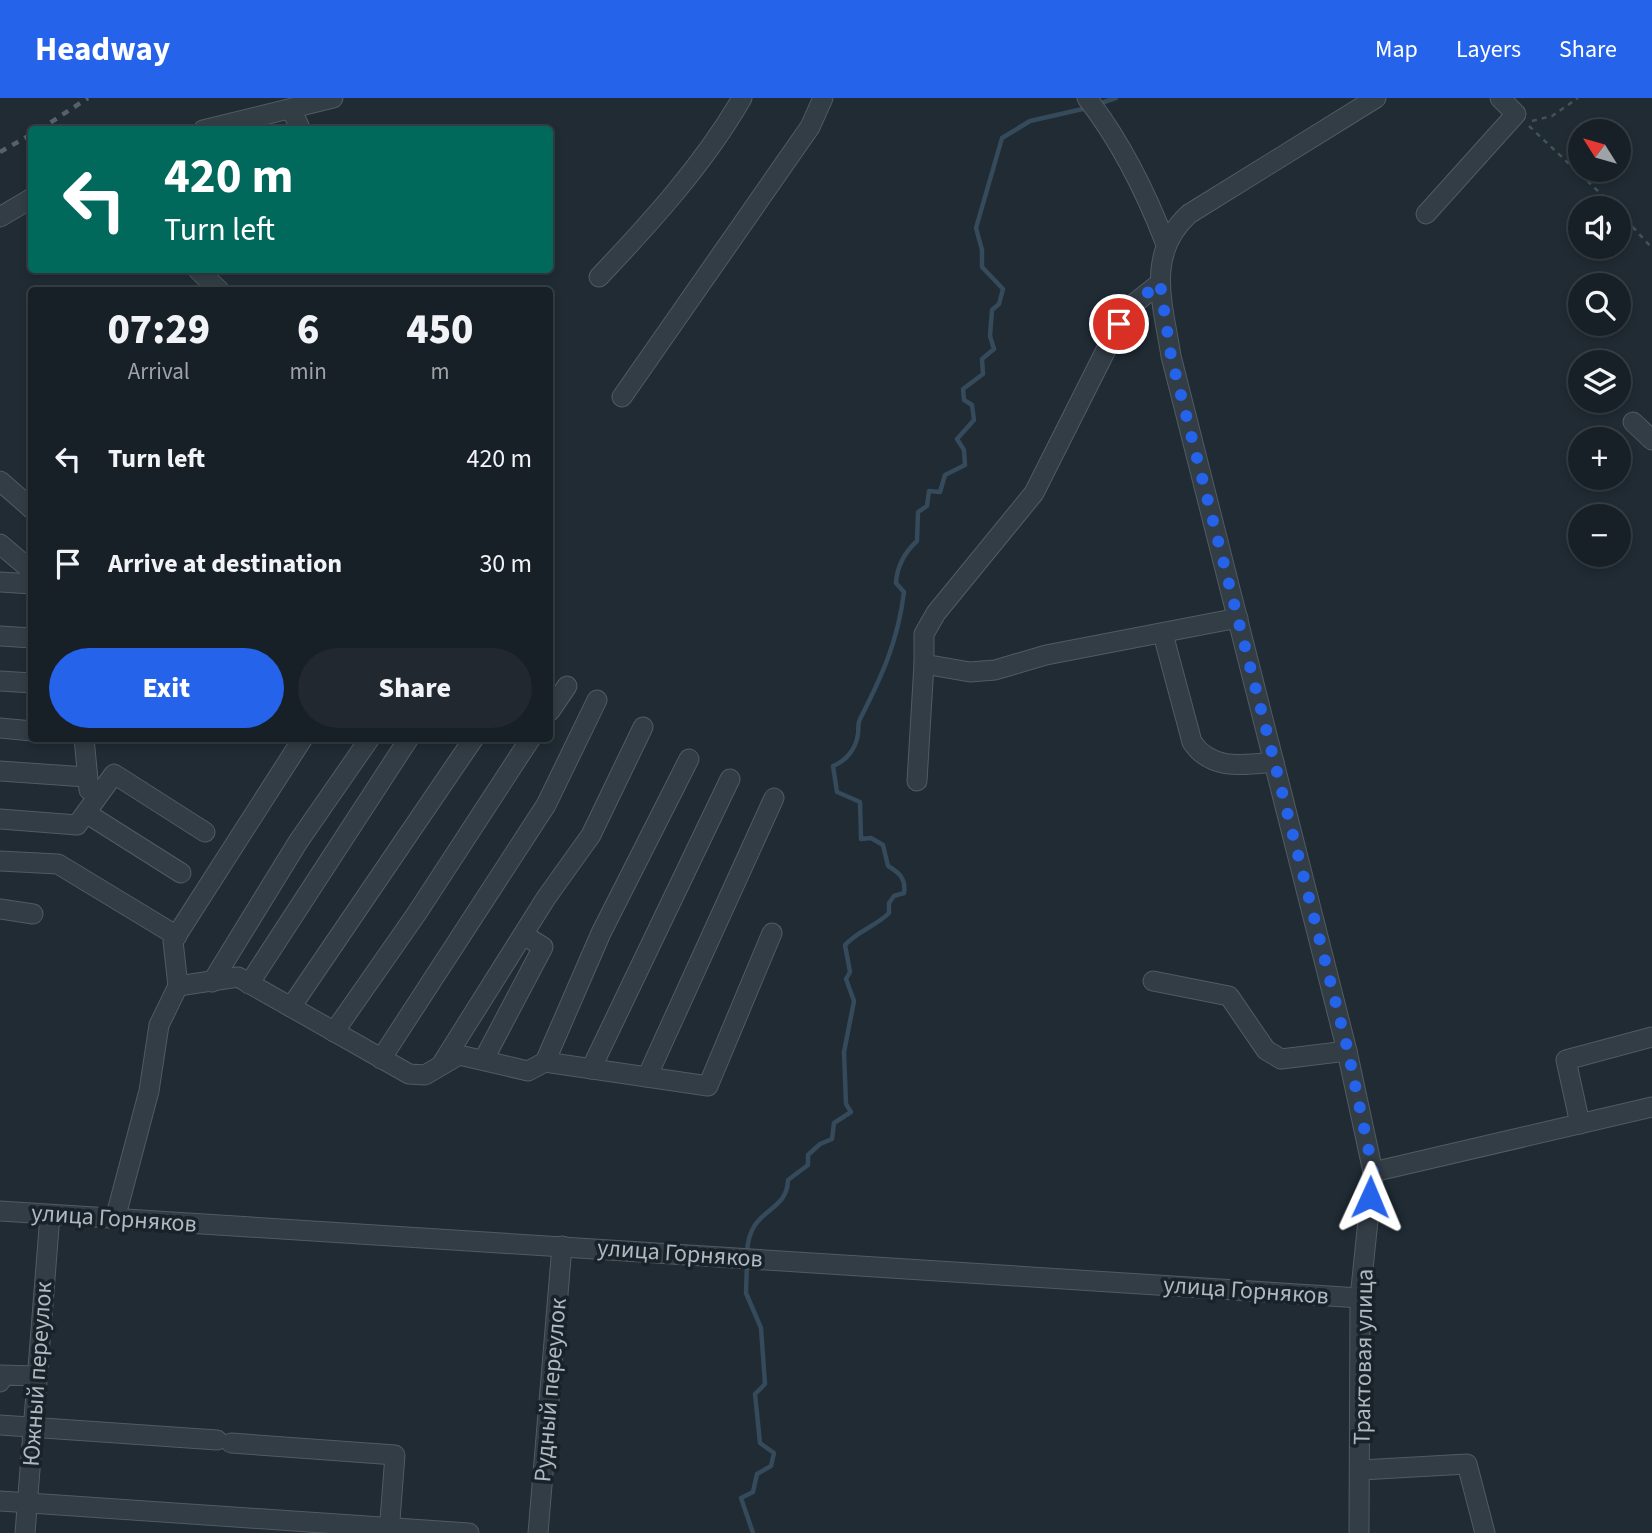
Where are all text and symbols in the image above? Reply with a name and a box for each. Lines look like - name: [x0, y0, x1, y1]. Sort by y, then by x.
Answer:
- text: Headway: [35, 26, 170, 73]
- text: Map: [1375, 32, 1418, 67]
- text: Layers: [1456, 32, 1521, 67]
- text: Share: [1559, 32, 1617, 67]
- north arrow: [1568, 119, 1631, 182]
- map controls: [1568, 119, 1631, 567]
- text: 420 m: [164, 142, 293, 212]
- icon: left: [49, 154, 140, 245]
- button: sound: [1568, 196, 1631, 259]
- text: Turn left: [164, 207, 275, 253]
- button: search: [1568, 273, 1631, 336]
- pin: [1089, 294, 1149, 354]
- text: 07:29: [107, 300, 210, 360]
- text: 6: [297, 300, 319, 360]
- text: 450: [406, 300, 474, 360]
- icon: arrive: [1100, 305, 1138, 343]
- button: layers: [1568, 350, 1631, 413]
- text: Arrival: [128, 355, 190, 388]
- text: min: [290, 355, 327, 388]
- text: m: [430, 355, 449, 388]
- button: +: [1568, 427, 1631, 490]
- icon: left: [49, 440, 87, 478]
- text: Turn left: [108, 440, 205, 477]
- text: 420 m: [466, 440, 532, 477]
- button: −: [1568, 504, 1631, 567]
- icon: arrive: [49, 545, 87, 583]
- text: Arrive at destination: [108, 545, 342, 582]
- text: 30 m: [479, 545, 532, 582]
- button: Exit: [49, 648, 284, 728]
- button: Share: [298, 648, 532, 728]
- position arrow: [1333, 1160, 1407, 1234]
- street label: улица Горняков: [30, 1195, 198, 1242]
- street label: улица Горняков: [596, 1230, 764, 1277]
- street label: улица Горняков: [1162, 1267, 1330, 1314]
- street label: Трактовая улица: [1344, 1269, 1383, 1445]
- street label: Южный переулок: [14, 1280, 61, 1468]
- street label: Рудный переулок: [525, 1296, 576, 1484]

